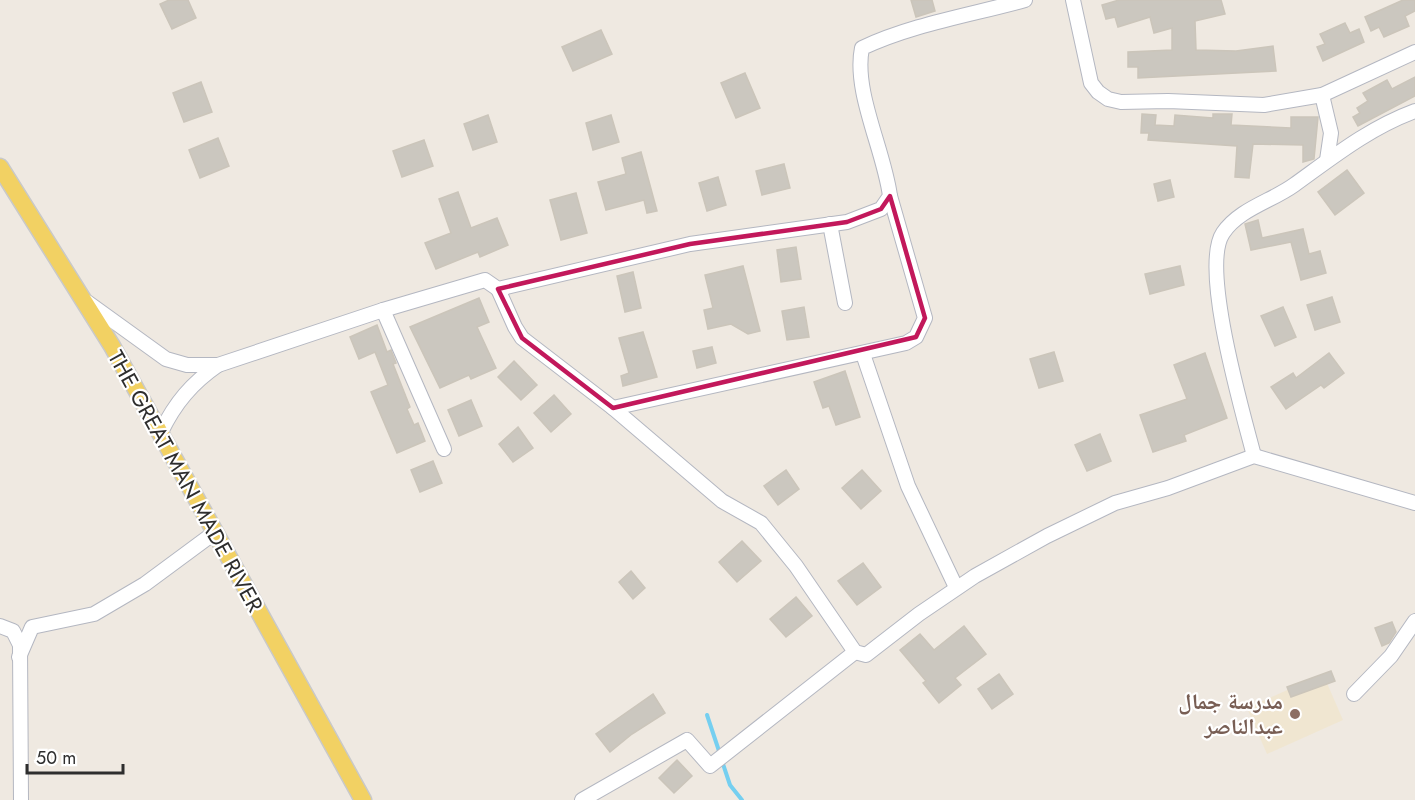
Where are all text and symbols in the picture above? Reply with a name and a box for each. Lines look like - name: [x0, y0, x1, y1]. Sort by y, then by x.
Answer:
- street label: THE GREAT MAN MADE RIVER: [101, 344, 272, 618]
- place label: مدرسة جمال عبدالناصر: [1178, 685, 1283, 742]
- marker: مدرسة جمال عبدالناصر: [1288, 707, 1302, 721]
- scale bar: [27, 737, 123, 775]
- text: 50 m: [36, 745, 76, 771]

